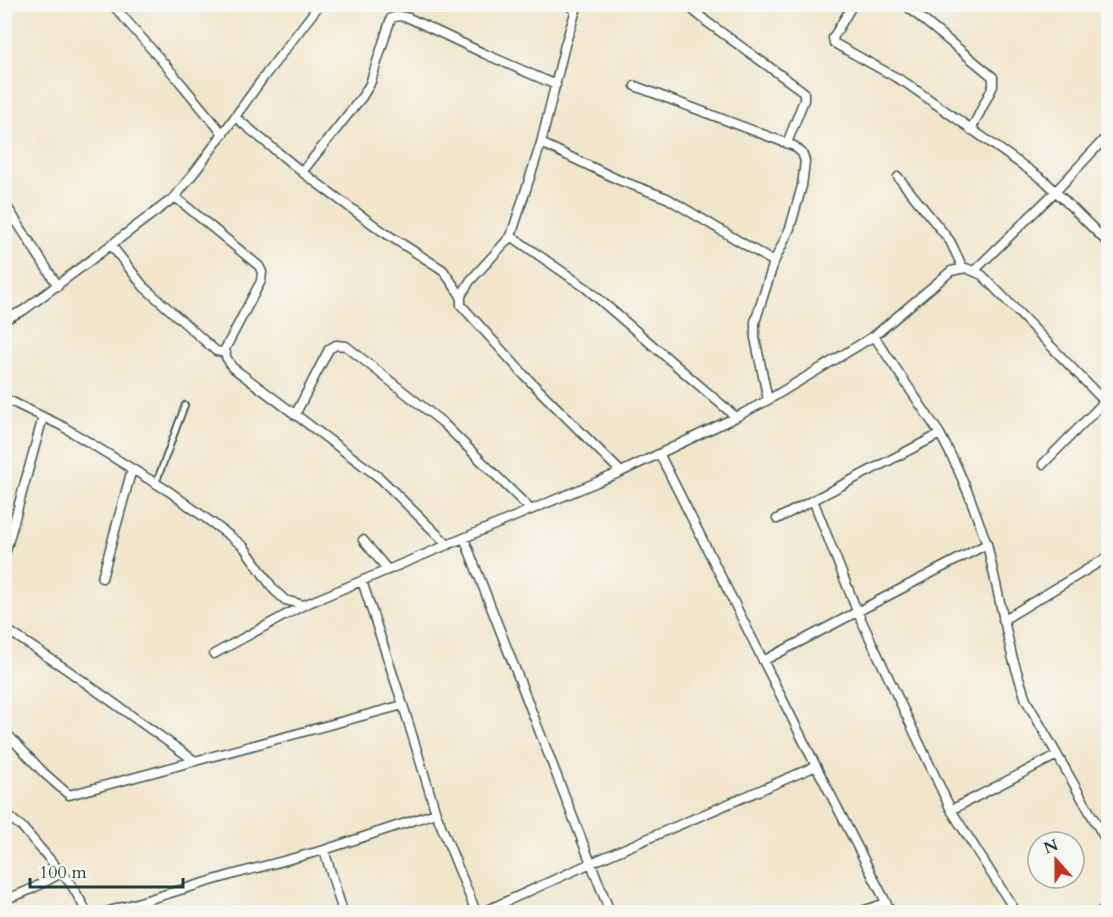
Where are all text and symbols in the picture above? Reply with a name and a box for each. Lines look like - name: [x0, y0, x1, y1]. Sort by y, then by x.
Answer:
- north arrow: [1026, 830, 1086, 890]
- text: N: [1041, 834, 1062, 860]
- scale bar: [30, 851, 183, 889]
- text: 100 m: [39, 860, 87, 885]

